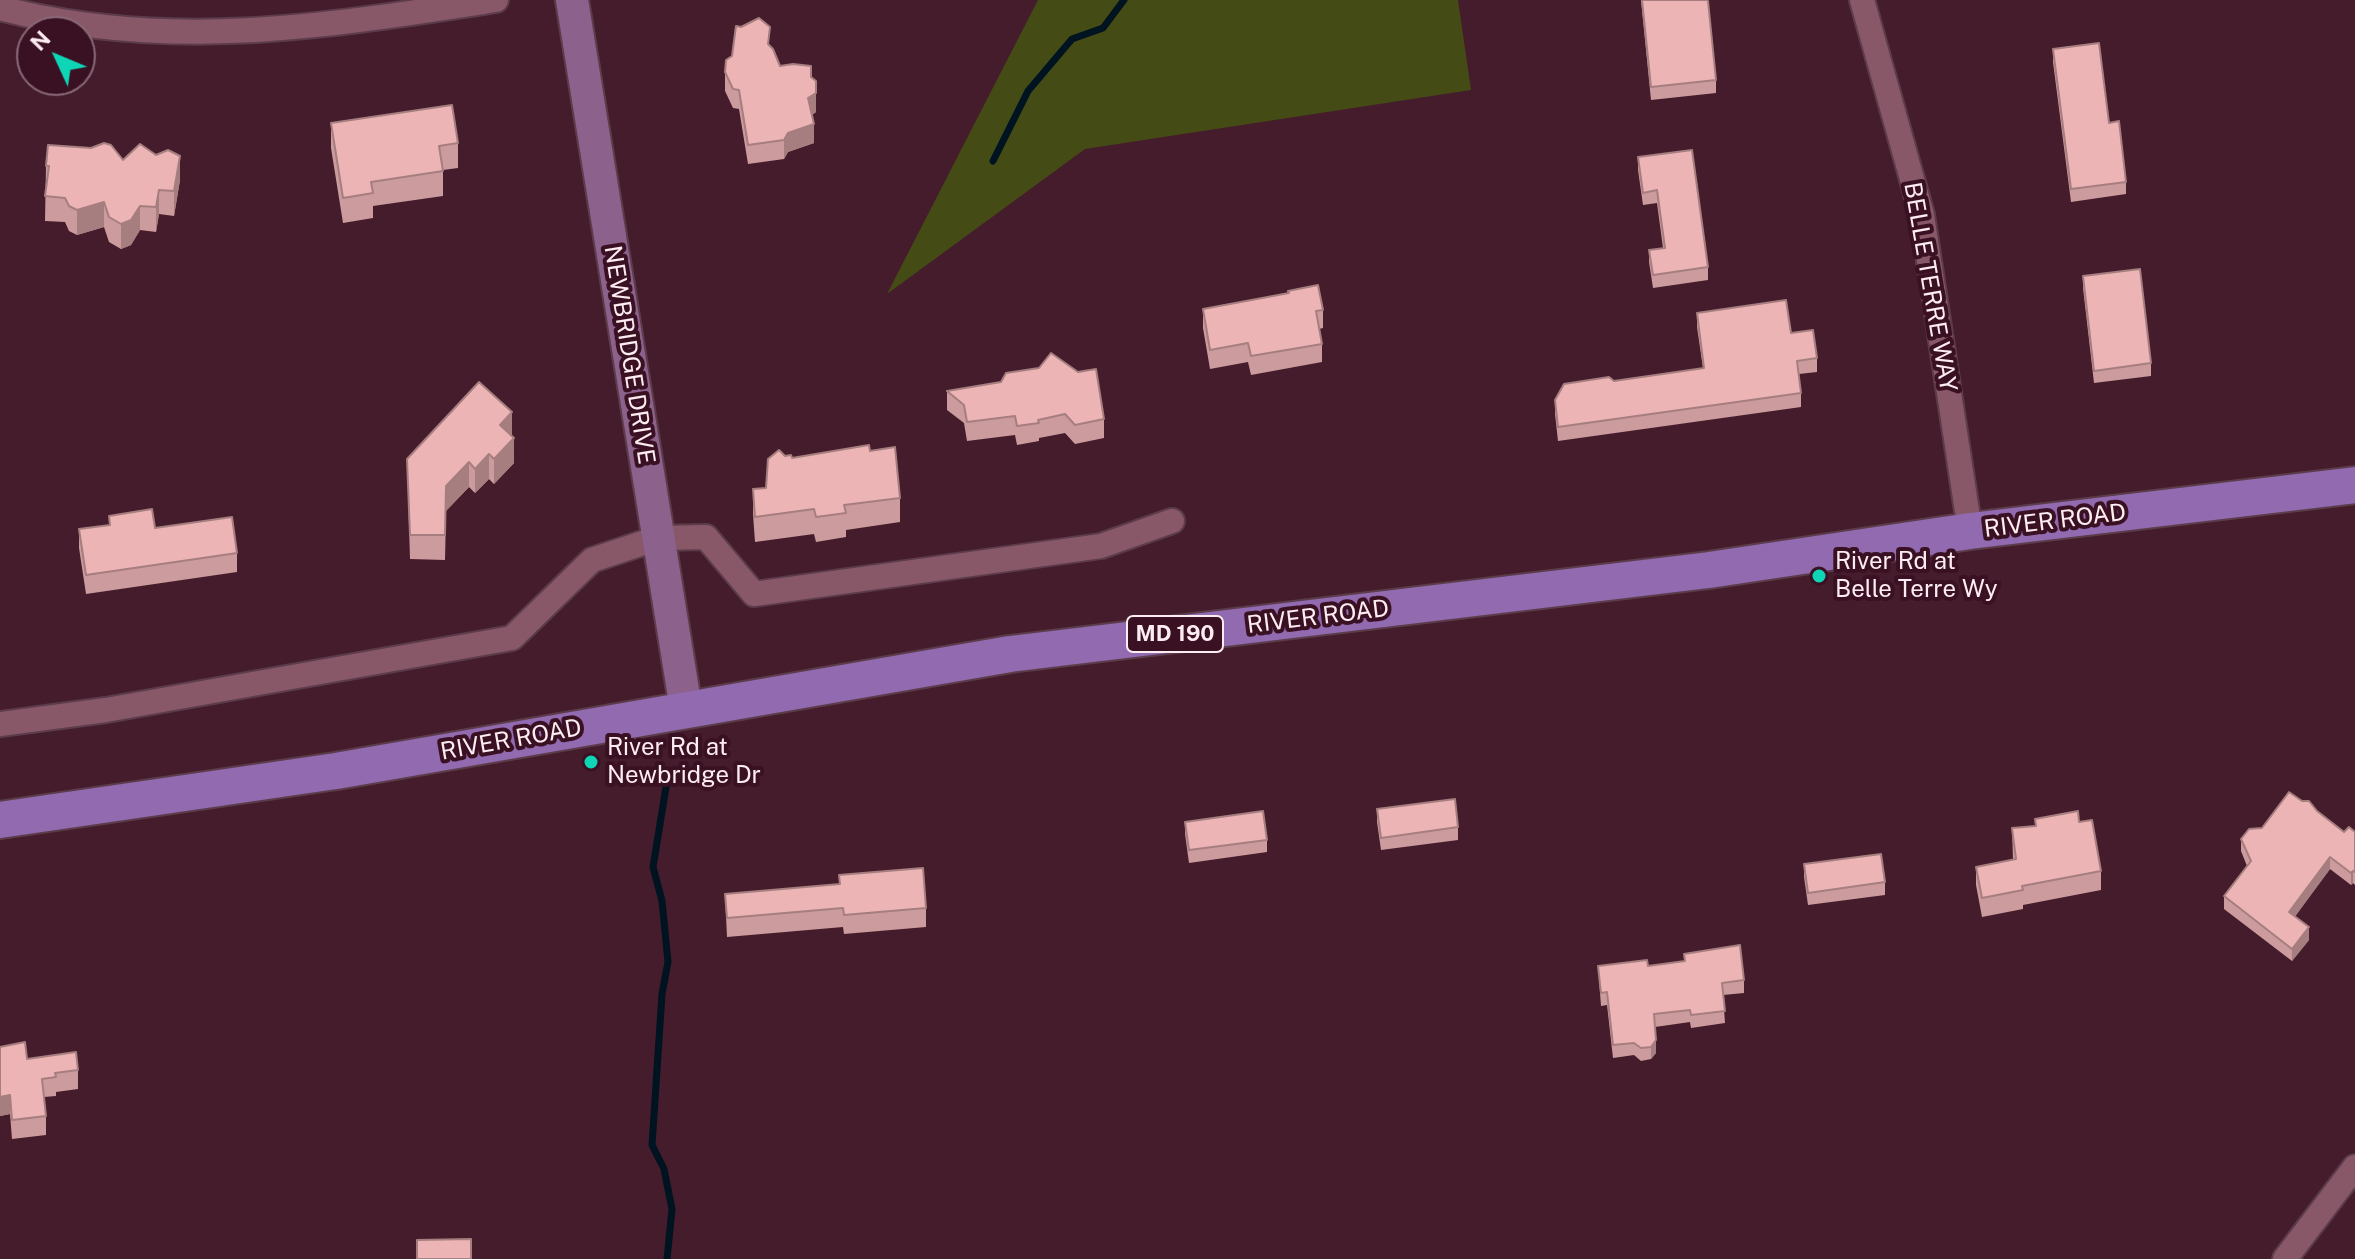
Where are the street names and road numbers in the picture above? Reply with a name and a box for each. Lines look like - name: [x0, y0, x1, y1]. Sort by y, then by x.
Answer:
- street label: BELLE TERRE WAY: [1897, 180, 1963, 394]
- street label: NEWBRIDGE DRIVE: [597, 244, 661, 466]
- street label: RIVER ROAD: [1982, 498, 2128, 544]
- street label: RIVER ROAD: [1245, 594, 1391, 640]
- road number: MD 190: [1127, 616, 1223, 652]
- street label: RIVER ROAD: [438, 713, 584, 767]

